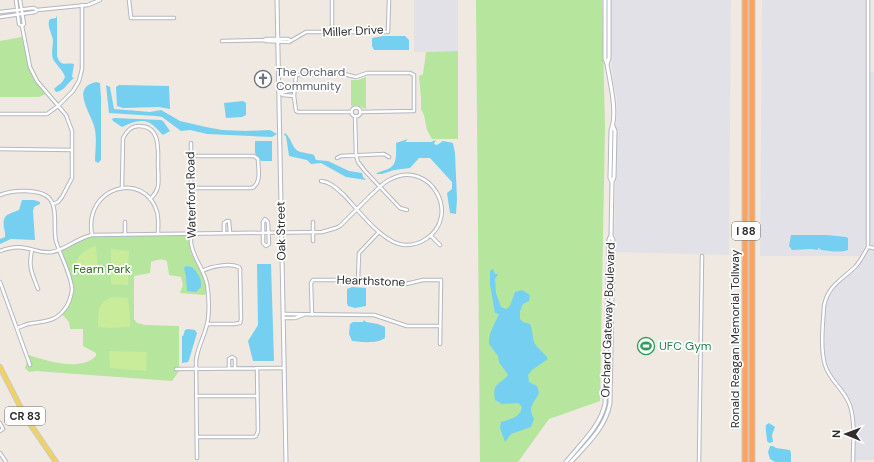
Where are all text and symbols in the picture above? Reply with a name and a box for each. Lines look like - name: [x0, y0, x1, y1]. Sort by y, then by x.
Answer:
- street label: Miller Drive: [322, 21, 384, 41]
- place label: The Orchard Community: [276, 64, 345, 94]
- church icon: The Orchard Community: [253, 69, 273, 89]
- street label: Waterford Road: [182, 151, 200, 239]
- street label: Oak Street: [272, 201, 290, 261]
- road number: I 88: [732, 222, 760, 240]
- street label: Orchard Gateway Boulevard: [597, 242, 619, 398]
- street label: Ronald Reagan Memorial Tollway: [727, 249, 743, 428]
- park label: Fearn Park: [73, 261, 131, 277]
- street label: Hearthstone: [336, 272, 406, 290]
- sports icon: UFC Gym: [636, 336, 656, 356]
- place label: UFC Gym: [659, 338, 712, 354]
- road number: CR 83: [5, 407, 45, 425]
- north arrow: [826, 414, 866, 454]
- text: N: [829, 430, 843, 438]

